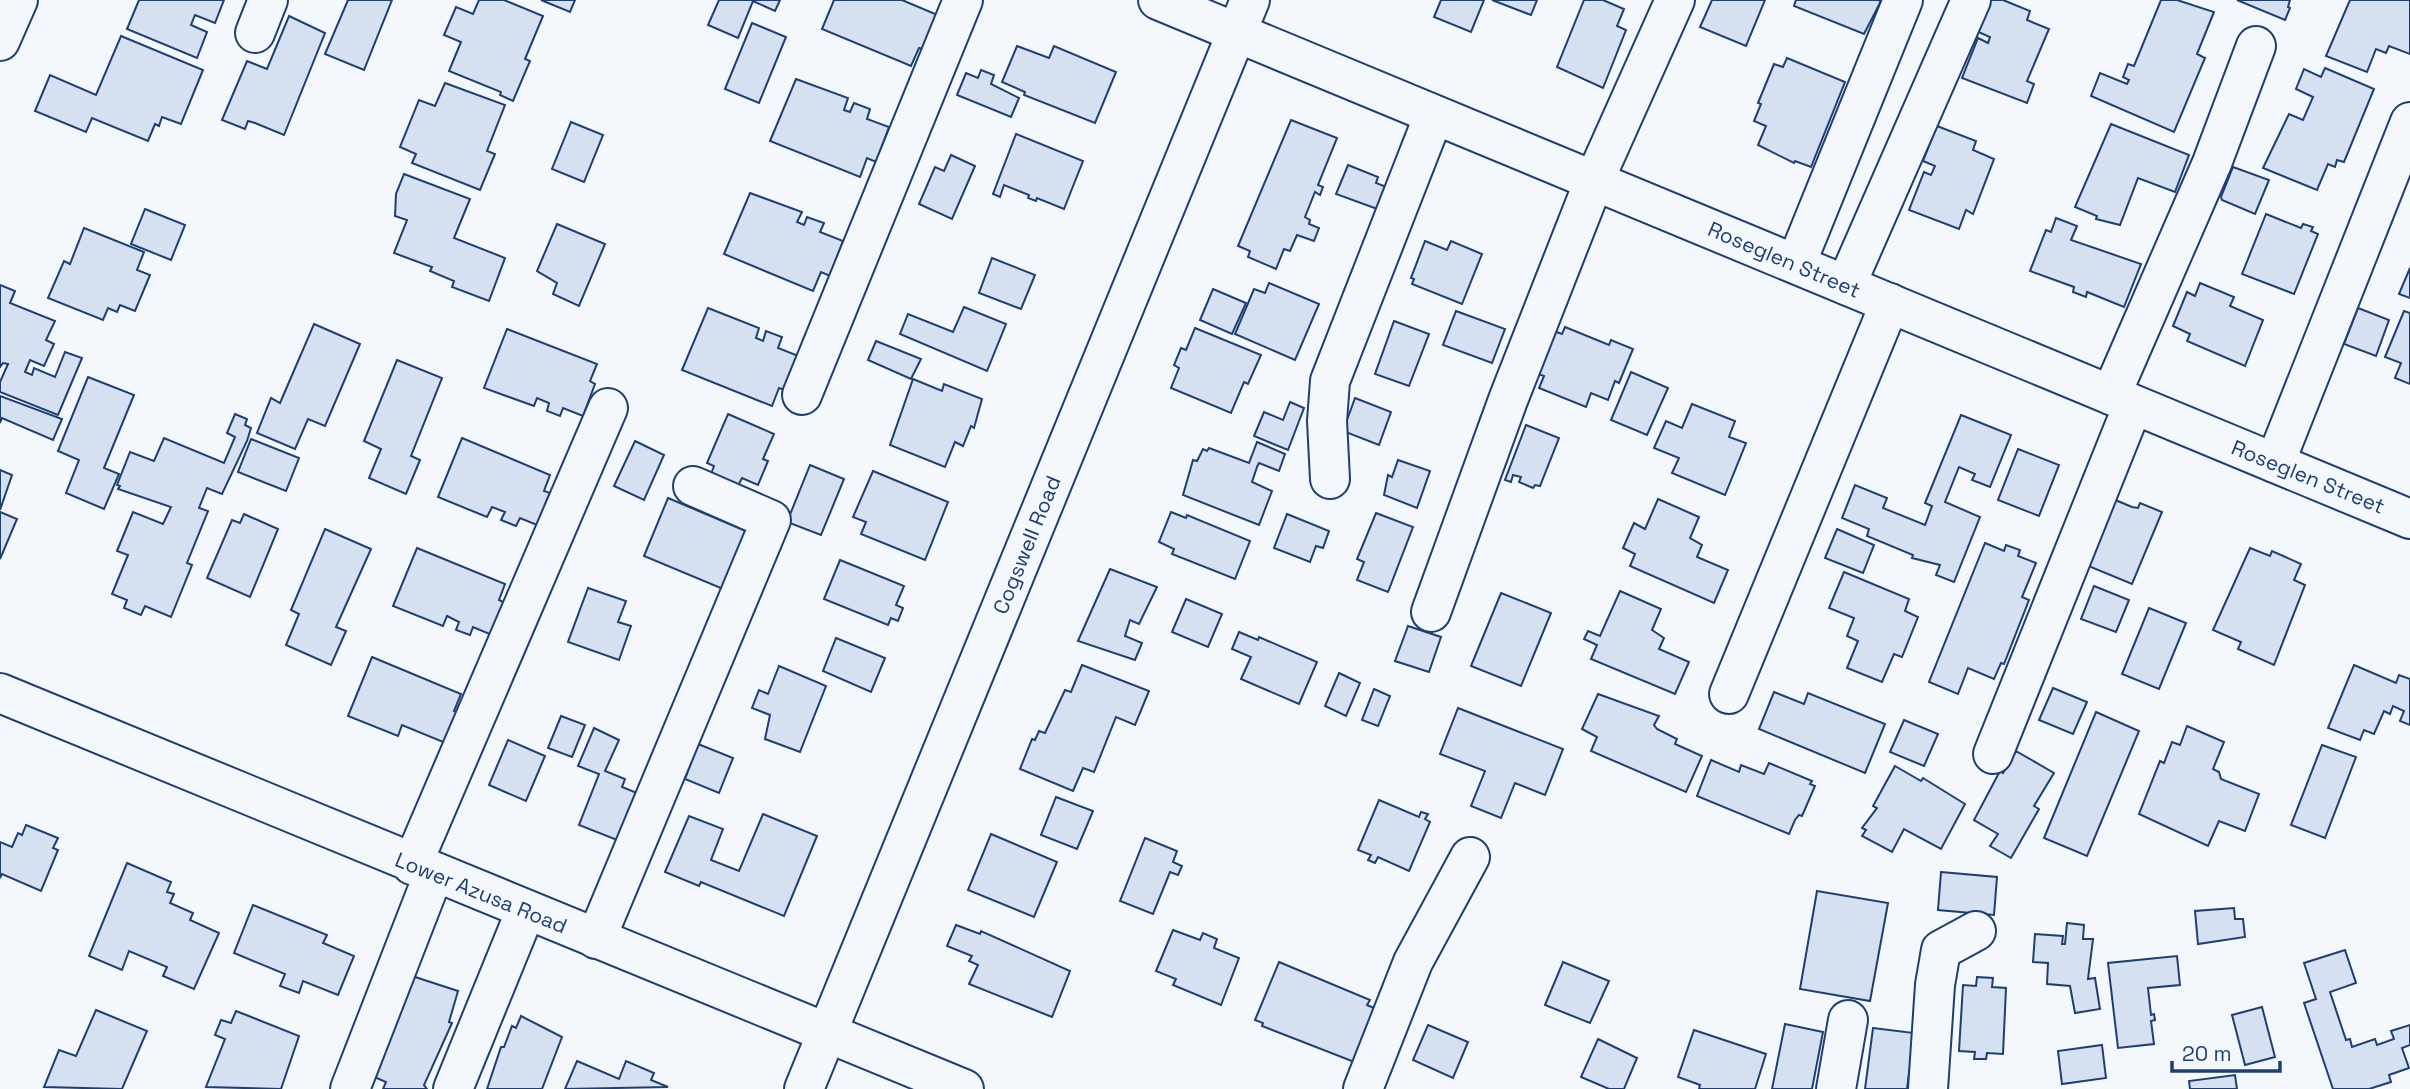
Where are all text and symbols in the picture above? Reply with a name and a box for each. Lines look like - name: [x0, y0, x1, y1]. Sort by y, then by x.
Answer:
- street label: Roseglen Street: [1704, 215, 1865, 304]
- street label: Roseglen Street: [2227, 433, 2389, 520]
- street label: Cogswell Road: [986, 472, 1067, 618]
- street label: Lower Azusa Road: [391, 846, 571, 939]
- scale bar: [2172, 1030, 2280, 1074]
- text: 20 m: [2182, 1040, 2232, 1067]

